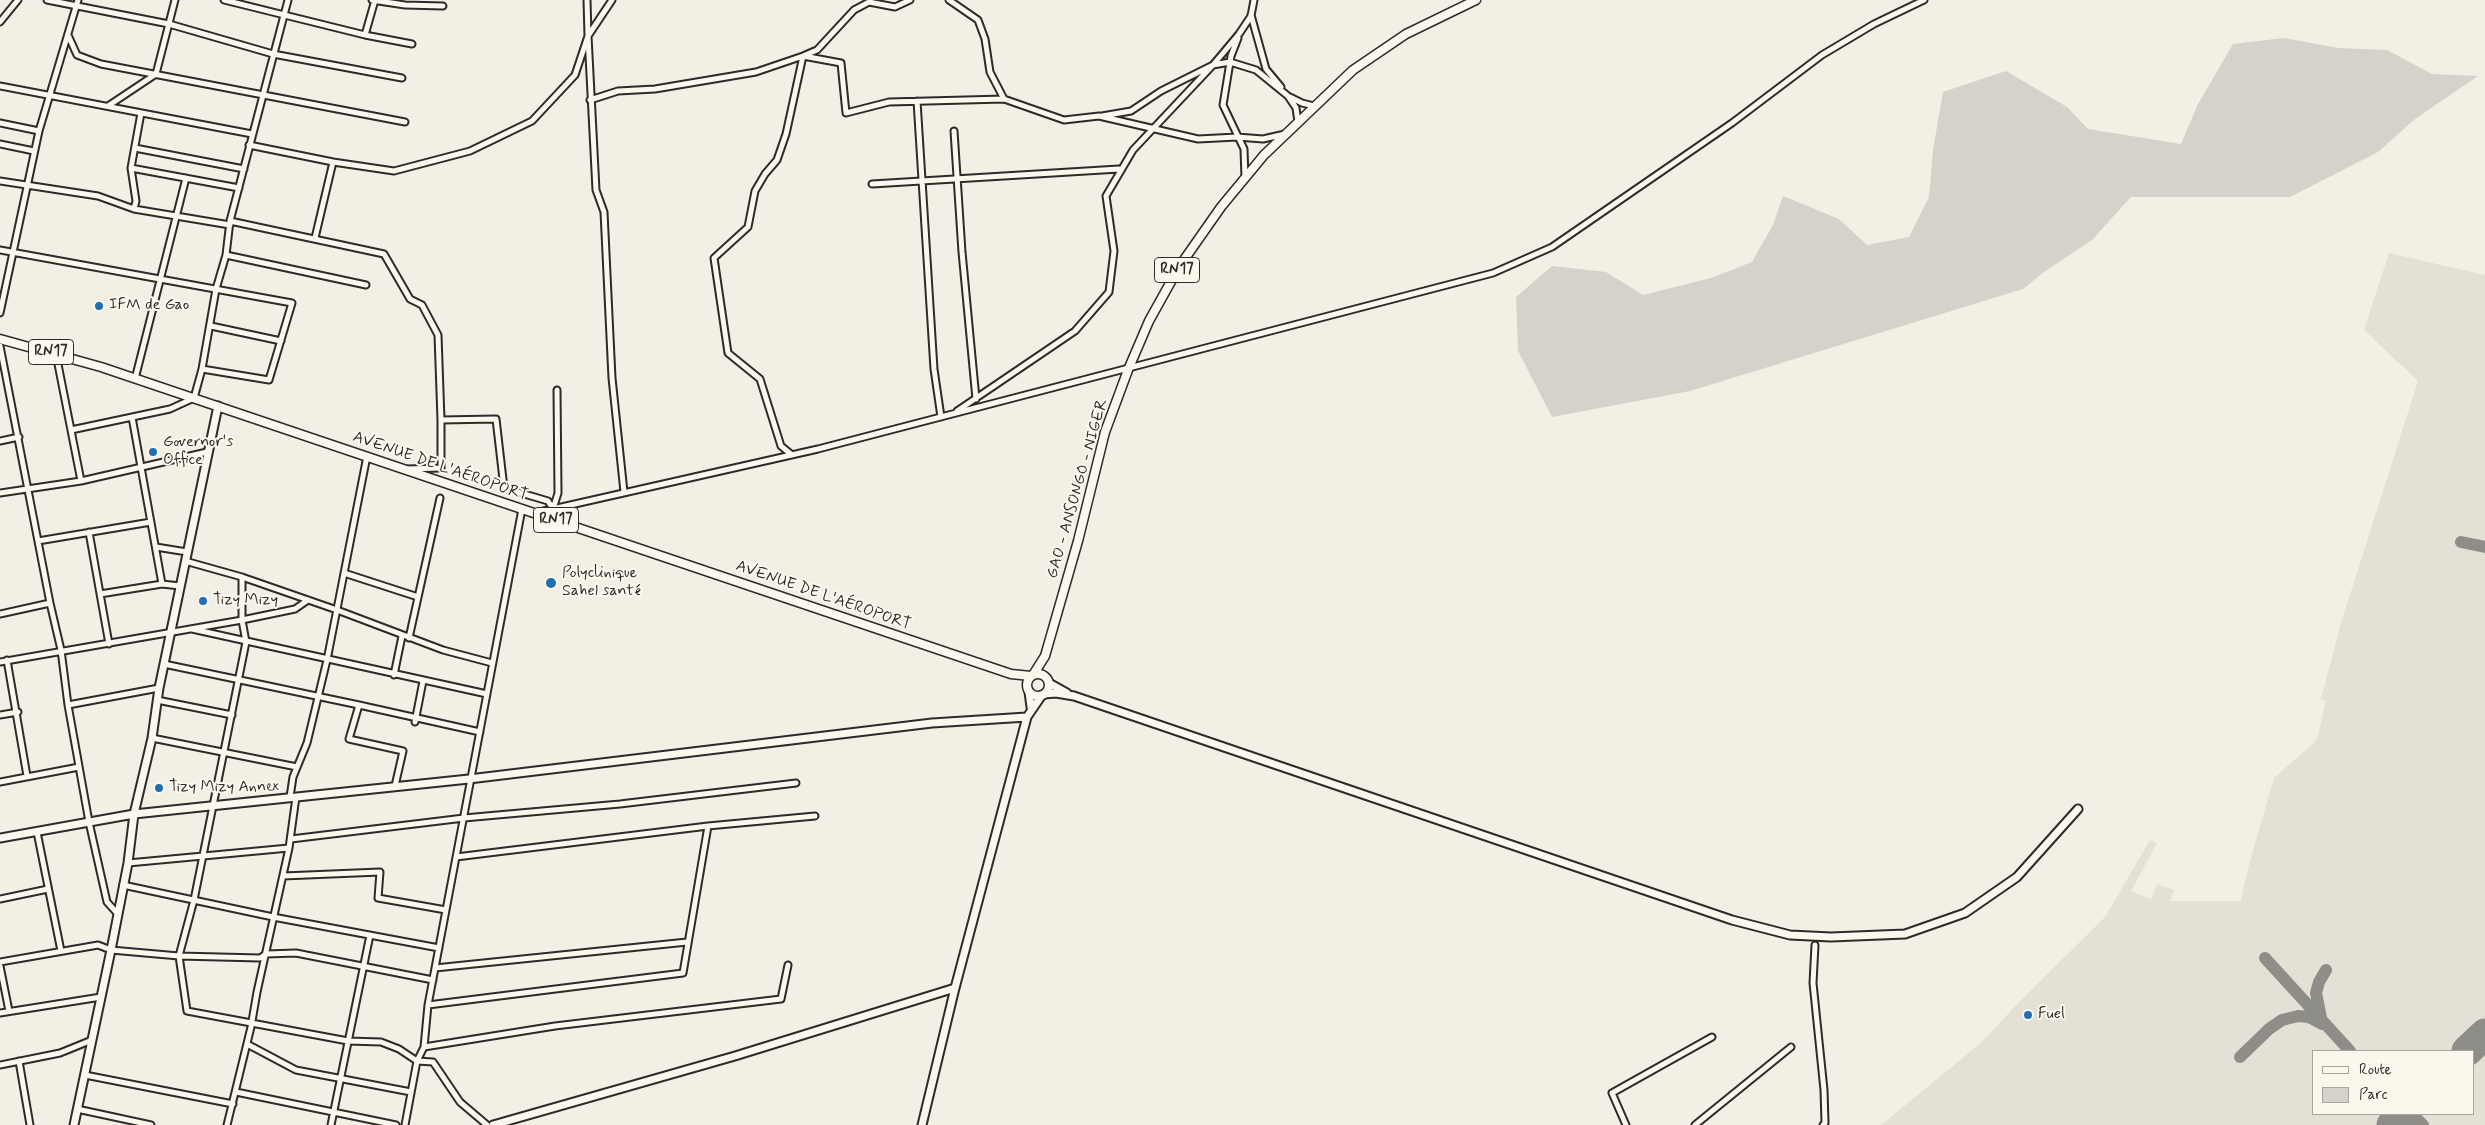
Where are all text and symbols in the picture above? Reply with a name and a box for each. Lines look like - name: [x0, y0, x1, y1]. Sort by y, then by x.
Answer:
- road number: RN17: [1154, 258, 1200, 282]
- place label: IFM de Gao: [109, 296, 189, 316]
- marker: IFM de Gao: [93, 300, 105, 312]
- road number: RN17: [28, 340, 74, 364]
- street label: GAO - ANSONGO - NIGER: [1043, 397, 1113, 581]
- street label: AVENUE DE L'AÉROPORT: [350, 428, 530, 506]
- place label: Governor's Office: [163, 433, 233, 471]
- marker: Governor's Office: [147, 446, 159, 458]
- road number: RN17: [534, 508, 578, 532]
- street label: AVENUE DE L'AÉROPORT: [733, 557, 913, 635]
- place label: Polyclinique Sahel santé: [562, 564, 641, 602]
- marker: Polyclinique Sahel santé: [544, 576, 558, 590]
- place label: Tizy Mizy: [213, 591, 278, 611]
- marker: Tizy Mizy: [197, 595, 209, 607]
- place label: Tizy Mizy Annex: [169, 778, 279, 798]
- marker: Tizy Mizy Annex: [153, 782, 165, 794]
- place label: Fuel: [2038, 1005, 2065, 1025]
- marker: Fuel: [2022, 1009, 2034, 1021]
- legend: [2312, 1050, 2475, 1115]
- text: Route: [2359, 1060, 2392, 1080]
- text: Parc: [2359, 1085, 2387, 1105]

